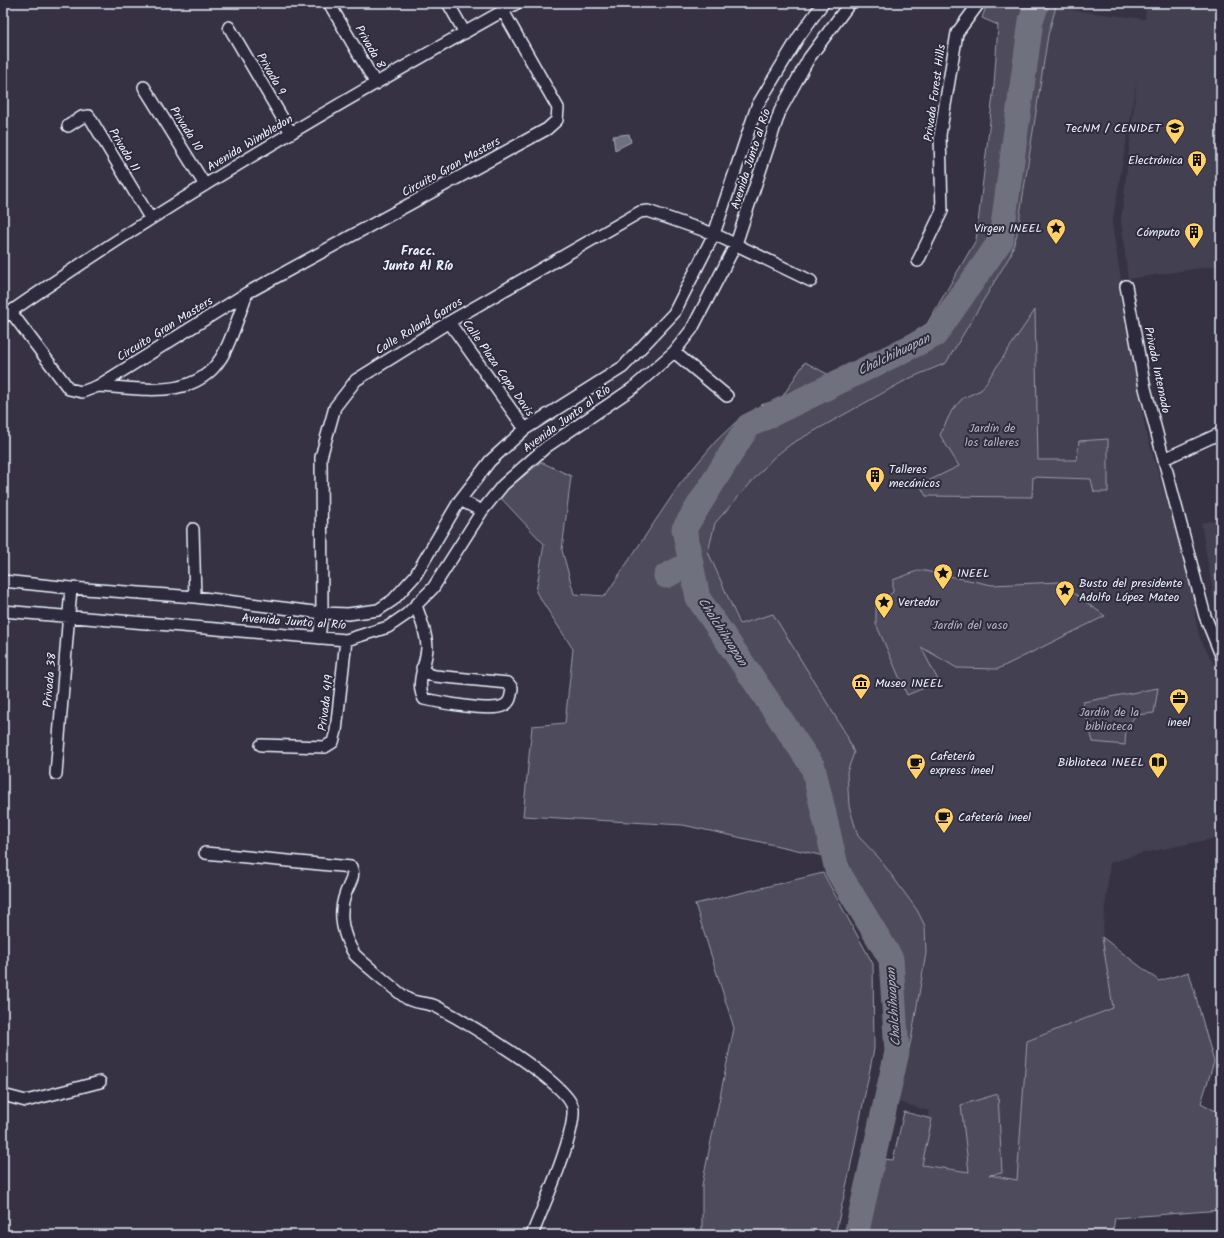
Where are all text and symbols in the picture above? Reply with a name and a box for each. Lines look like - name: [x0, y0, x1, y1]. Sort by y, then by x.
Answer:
- street label: Privada 8: [350, 22, 391, 73]
- street label: Privada Forest Hills: [919, 43, 951, 143]
- street label: Privada 9: [251, 49, 291, 99]
- street label: Privada 10: [165, 103, 207, 155]
- street label: Avenida Junto al Río: [726, 106, 776, 212]
- street label: Avenida Wimbledon: [203, 110, 297, 176]
- school or university icon: TecNM / CENIDET: [1164, 117, 1186, 145]
- place label: TecNM / CENIDET: [1065, 119, 1163, 138]
- street label: Privada 11: [103, 125, 145, 176]
- street label: Circuito Gran Masters: [398, 132, 504, 202]
- building icon: Electrónica: [1186, 149, 1208, 177]
- place label: Electrónica: [1128, 151, 1183, 170]
- place icon: Virgen INEEL: [1045, 217, 1067, 245]
- place label: Virgen INEEL: [974, 219, 1042, 238]
- building icon: Cómputo: [1183, 221, 1205, 249]
- place label: Cómputo: [1136, 223, 1180, 242]
- district label: Fracc. Junto Al Río: [383, 241, 453, 277]
- street label: Circuito Gran Masters: [113, 292, 217, 366]
- street label: Calle Roland Garros: [372, 292, 466, 360]
- street label: Calle Plaza Copa Davis: [457, 315, 539, 421]
- street label: Privada Internado: [1139, 325, 1175, 415]
- water label: Chalchihuapan: [854, 328, 935, 382]
- street label: Avenida Junto al Río: [519, 381, 615, 457]
- park label: Jardín de los talleres: [965, 419, 1019, 452]
- place label: Talleres mecánicos: [889, 460, 940, 493]
- building icon: Talleres mecánicos: [864, 465, 886, 493]
- place icon: INEEL: [932, 562, 954, 590]
- place label: INEEL: [957, 564, 989, 583]
- place label: Busto del presidente Adolfo López Mateo: [1079, 574, 1183, 607]
- place icon: Busto del presidente Adolfo López Mateo: [1054, 579, 1076, 607]
- place icon: Vertedor: [873, 591, 895, 619]
- water label: Chalchihuapan: [692, 593, 753, 672]
- place label: Vertedor: [898, 593, 940, 612]
- street label: Avenida Junto al Río: [241, 609, 347, 635]
- park label: Jardín del vaso: [932, 616, 1008, 635]
- street label: Privada 38: [38, 651, 62, 708]
- museum icon: Museo INEEL: [850, 672, 872, 700]
- street label: Privada 419: [313, 674, 339, 732]
- place label: Museo INEEL: [875, 674, 943, 693]
- office icon: ineel: [1168, 687, 1190, 715]
- park label: Jardín de la biblioteca: [1079, 703, 1139, 736]
- place label: ineel: [1168, 713, 1191, 732]
- place label: Cafetería express ineel: [930, 747, 994, 780]
- library icon: Biblioteca INEEL: [1147, 751, 1169, 779]
- cafe icon: Cafetería express ineel: [905, 752, 927, 780]
- place label: Biblioteca INEEL: [1058, 753, 1144, 772]
- cafe icon: Cafetería ineel: [933, 806, 955, 834]
- place label: Cafetería ineel: [958, 808, 1031, 827]
- water label: Chalchihuapan: [881, 966, 907, 1047]

